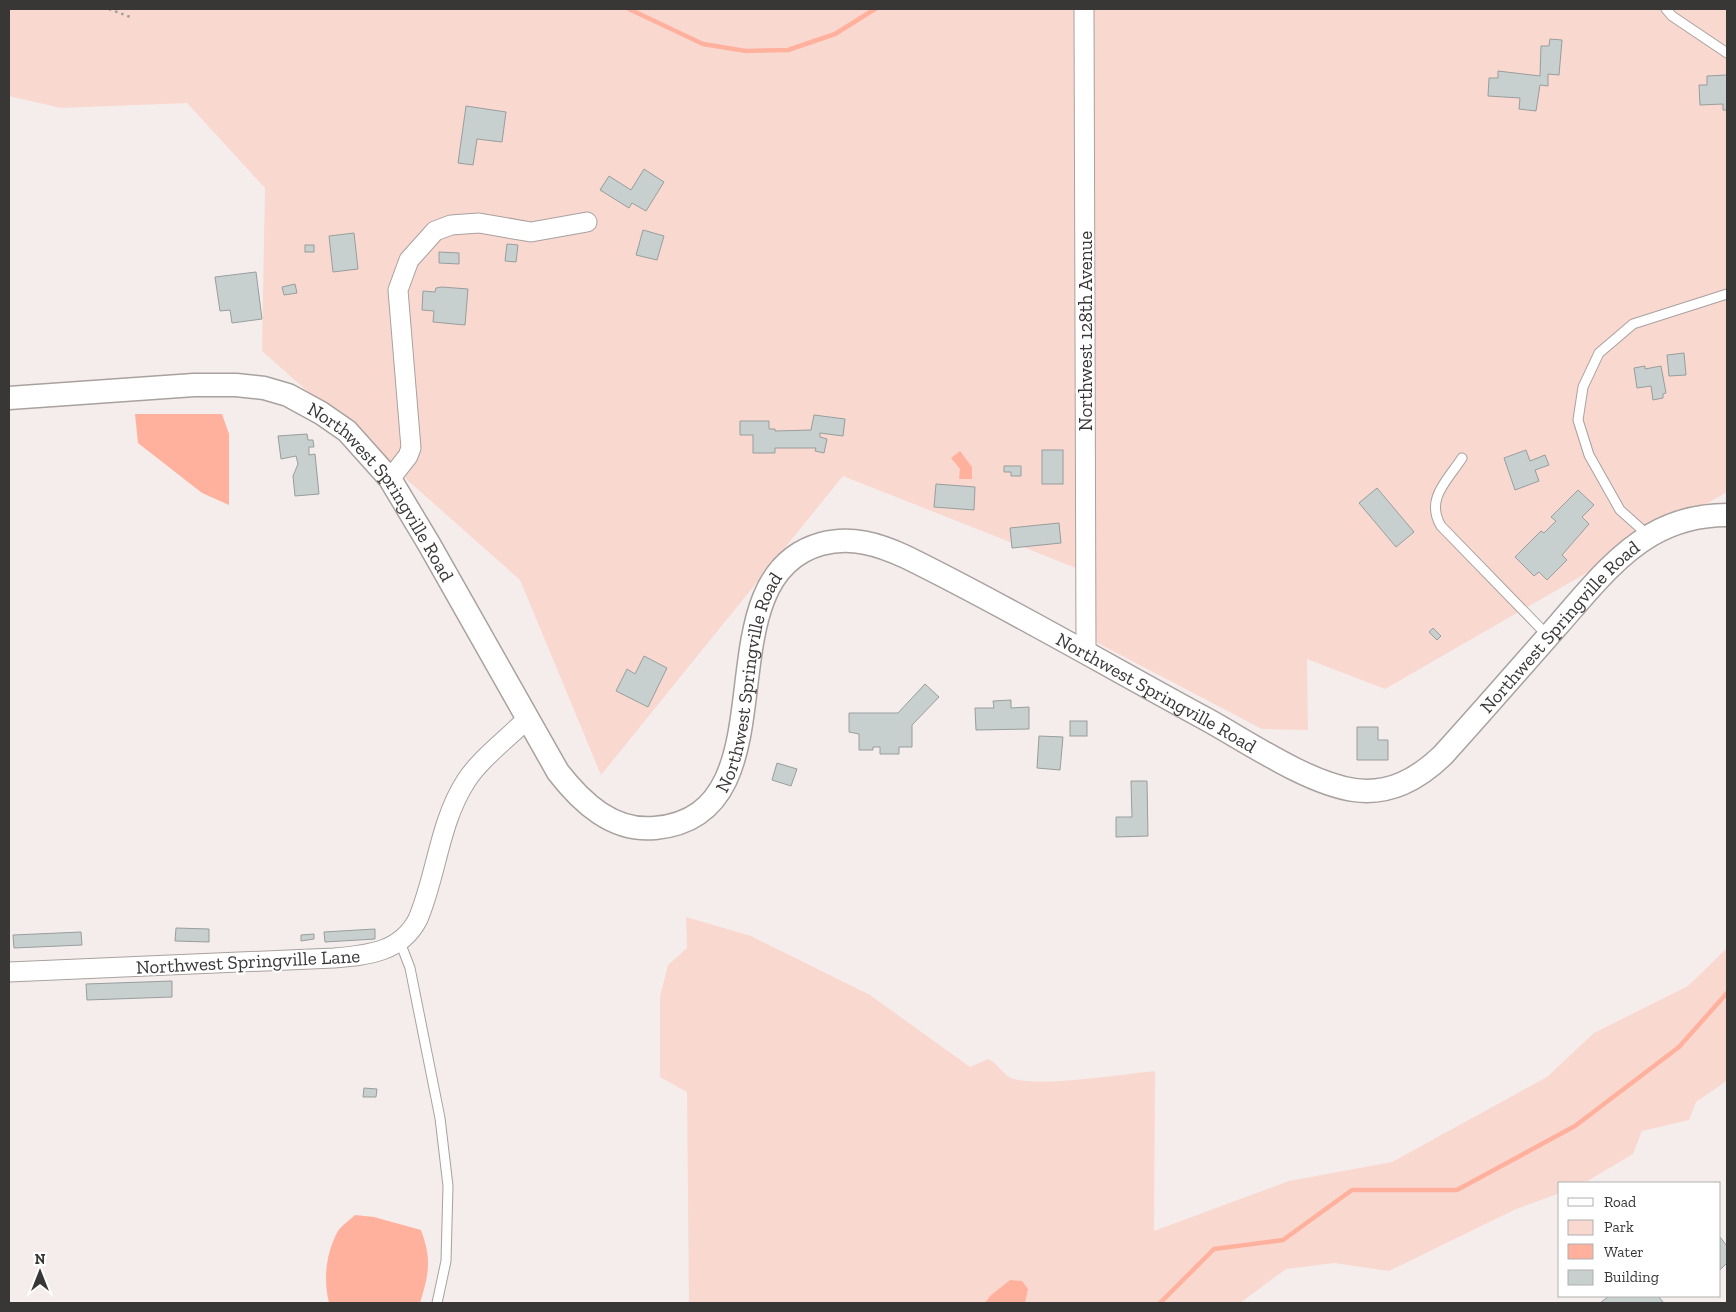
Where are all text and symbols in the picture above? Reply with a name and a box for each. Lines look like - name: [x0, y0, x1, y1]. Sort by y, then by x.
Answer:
- street label: Northwest 128th Avenue: [1074, 231, 1097, 431]
- street label: Northwest Springville Road: [304, 397, 459, 586]
- street label: Northwest Springville Road: [1475, 535, 1645, 718]
- street label: Northwest Springville Road: [710, 567, 787, 796]
- street label: Northwest Springville Road: [1052, 627, 1261, 758]
- street label: Northwest Springville Lane: [135, 944, 361, 979]
- legend: [1558, 1182, 1721, 1297]
- text: Road: [1604, 1193, 1637, 1211]
- text: Park: [1604, 1218, 1634, 1236]
- text: Water: [1604, 1243, 1644, 1261]
- north arrow: [15, 1247, 65, 1297]
- text: N: [35, 1251, 46, 1268]
- text: Building: [1604, 1268, 1659, 1286]

